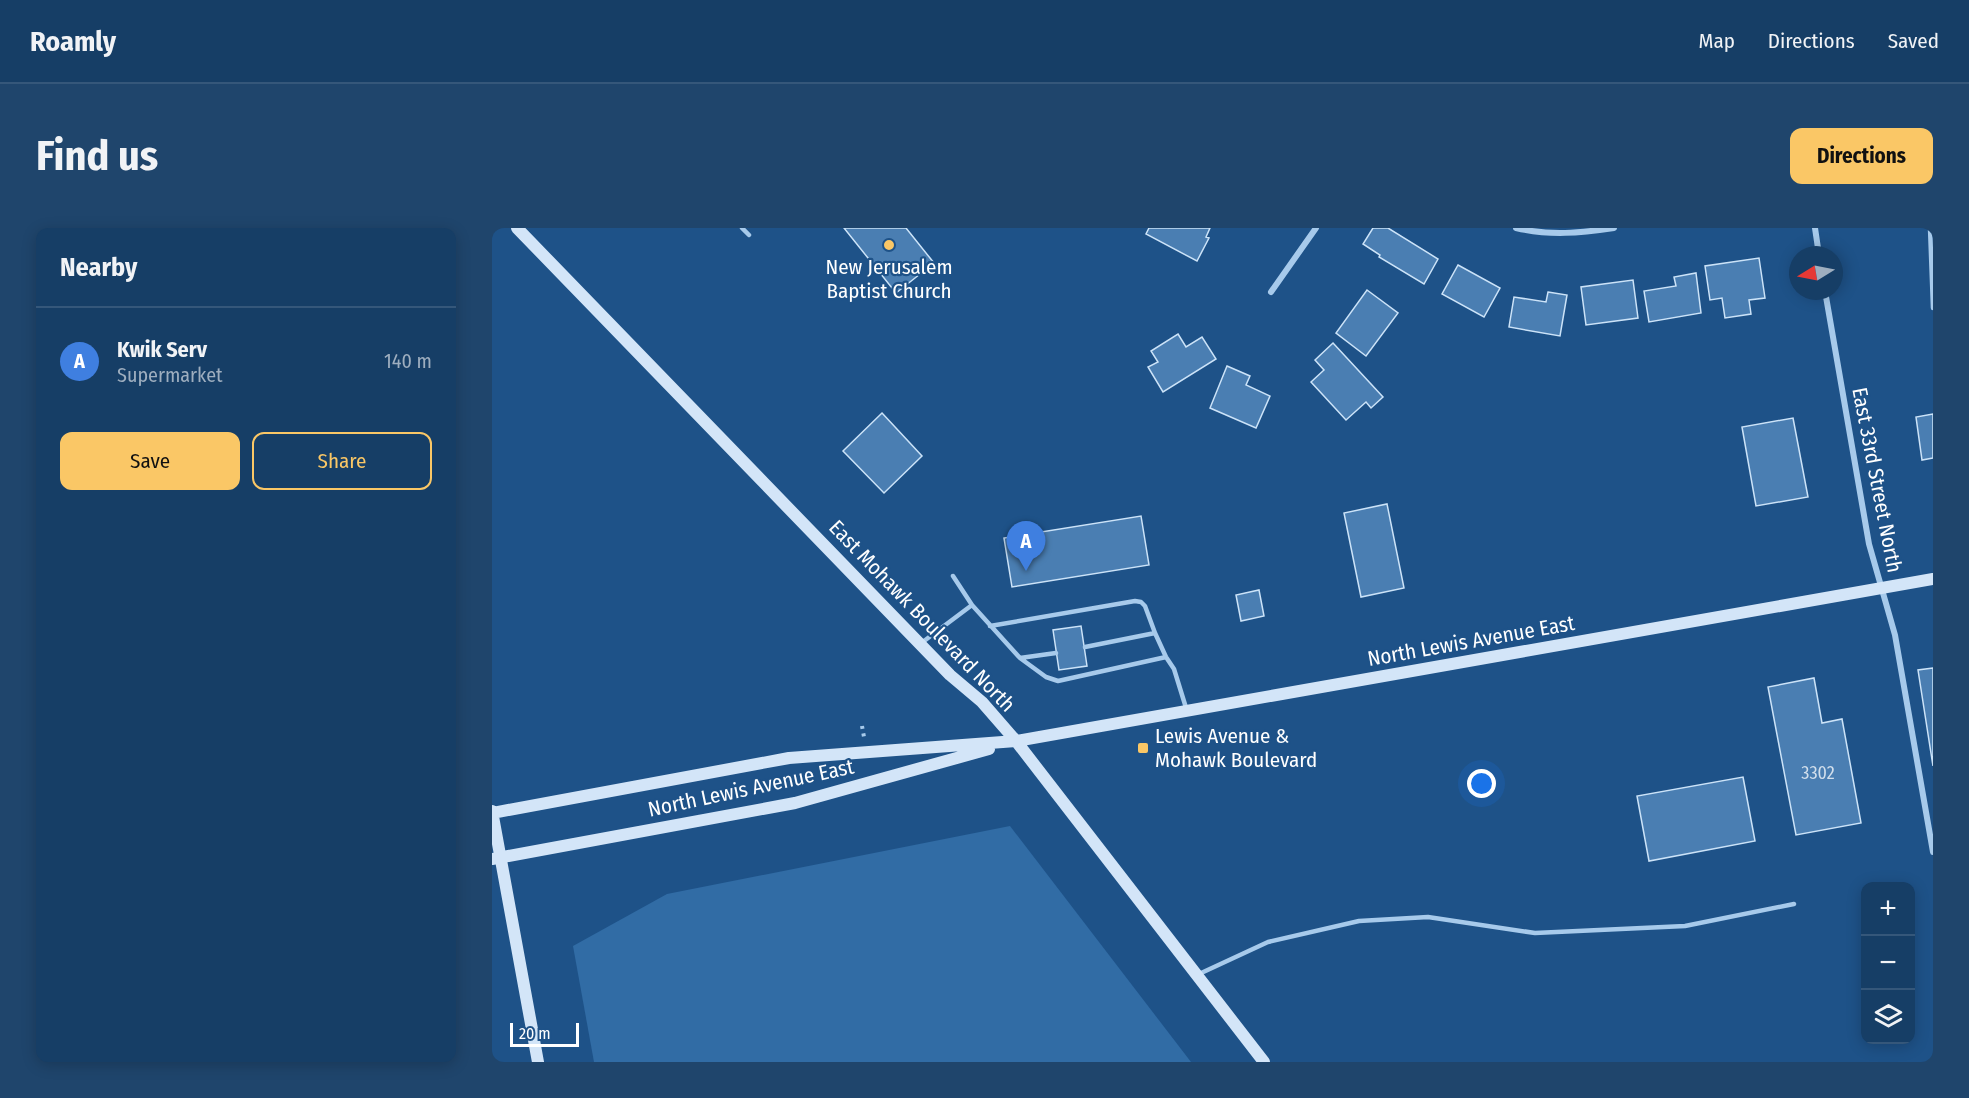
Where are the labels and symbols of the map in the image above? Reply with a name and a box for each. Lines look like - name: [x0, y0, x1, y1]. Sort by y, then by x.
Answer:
- marker: New Jerusalem Baptist Church: [882, 238, 896, 252]
- north arrow: [1789, 246, 1843, 300]
- place label: New Jerusalem Baptist Church: [825, 254, 953, 304]
- street label: East 33rd Street North: [1846, 385, 1908, 575]
- street label: East Mohawk Boulevard North: [823, 515, 1021, 717]
- pin: A: [1006, 522, 1046, 571]
- street label: North Lewis Avenue East: [1365, 610, 1577, 672]
- place label: Lewis Avenue & Mohawk Boulevard: [1155, 723, 1317, 773]
- marker: Lewis Avenue & Mohawk Boulevard: [1136, 741, 1150, 755]
- street label: North Lewis Avenue East: [646, 753, 856, 823]
- house number: 3302: [1801, 762, 1835, 784]
- your location: [1467, 769, 1496, 798]
- scale bar: [510, 1020, 579, 1048]

